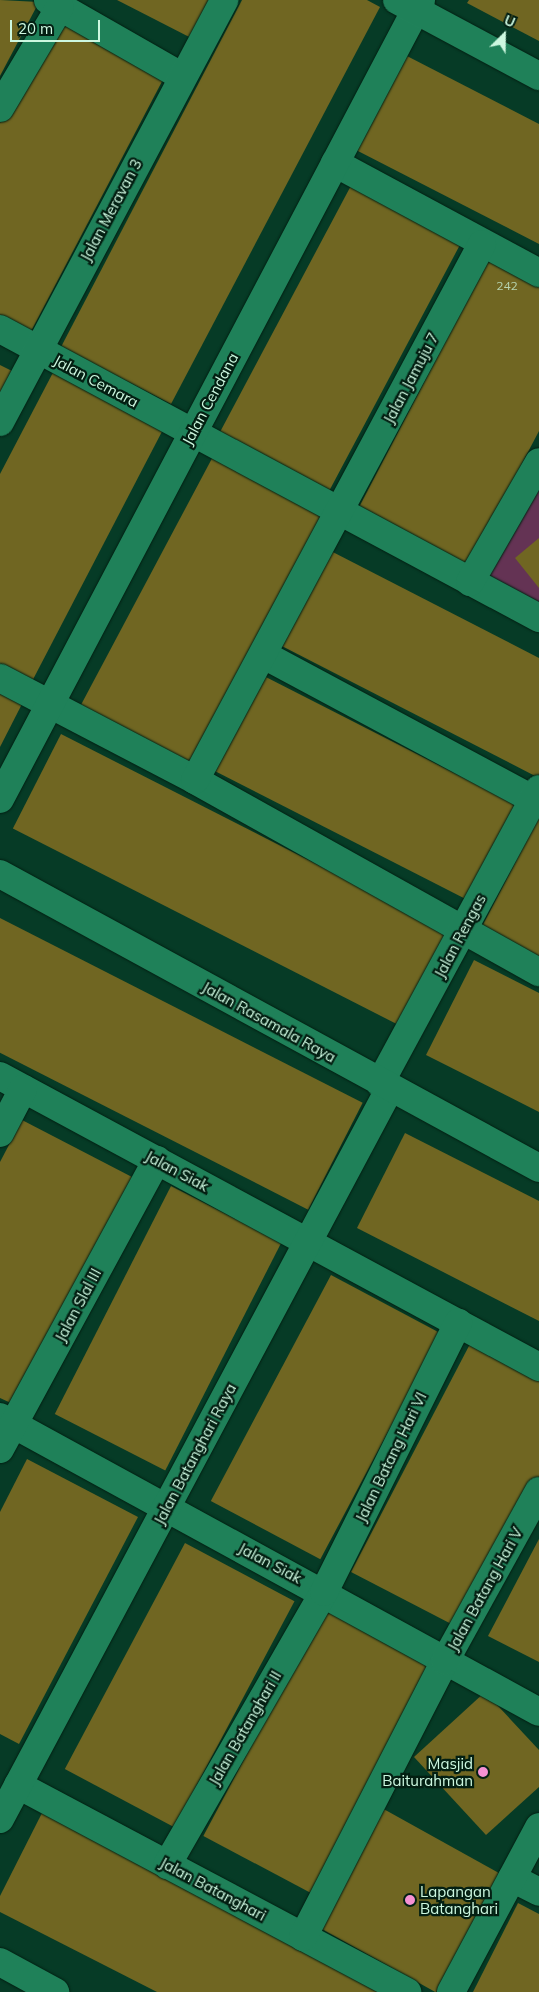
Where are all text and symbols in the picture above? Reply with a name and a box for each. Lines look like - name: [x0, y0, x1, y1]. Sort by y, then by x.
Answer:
- scale bar: [12, 10, 102, 42]
- north arrow: [479, 10, 529, 60]
- text: U: [502, 11, 518, 32]
- text: 20 m: [18, 19, 53, 38]
- street label: Jalan Meravan 3: [77, 156, 145, 264]
- house number: 242: [496, 279, 518, 293]
- street label: Jalan Jamuju 7: [380, 330, 442, 426]
- street label: Jalan Cendana: [178, 350, 242, 448]
- street label: Jalan Cemara: [50, 351, 142, 411]
- street label: Jalan Rengas: [430, 891, 490, 981]
- street label: Jalan Rasamala Raya: [199, 978, 339, 1066]
- street label: Jalan Siak: [142, 1147, 212, 1195]
- street label: Jalan Slal III: [51, 1265, 105, 1345]
- street label: Jalan Batanghari Raya: [150, 1380, 240, 1528]
- street label: Jalan Batang Hari VI: [352, 1389, 430, 1525]
- street label: Jalan Batang Hari V: [444, 1524, 526, 1654]
- street label: Jalan Siak: [235, 1539, 305, 1587]
- street label: Jalan Batanghari II: [205, 1668, 285, 1788]
- place label: Masjid Baiturahman: [382, 1754, 473, 1789]
- marker: Masjid Baiturahman: [477, 1766, 489, 1778]
- street label: Jalan Batanghari: [157, 1854, 269, 1924]
- place label: Lapangan Batanghari: [420, 1882, 498, 1917]
- marker: Lapangan Batanghari: [404, 1894, 416, 1906]

